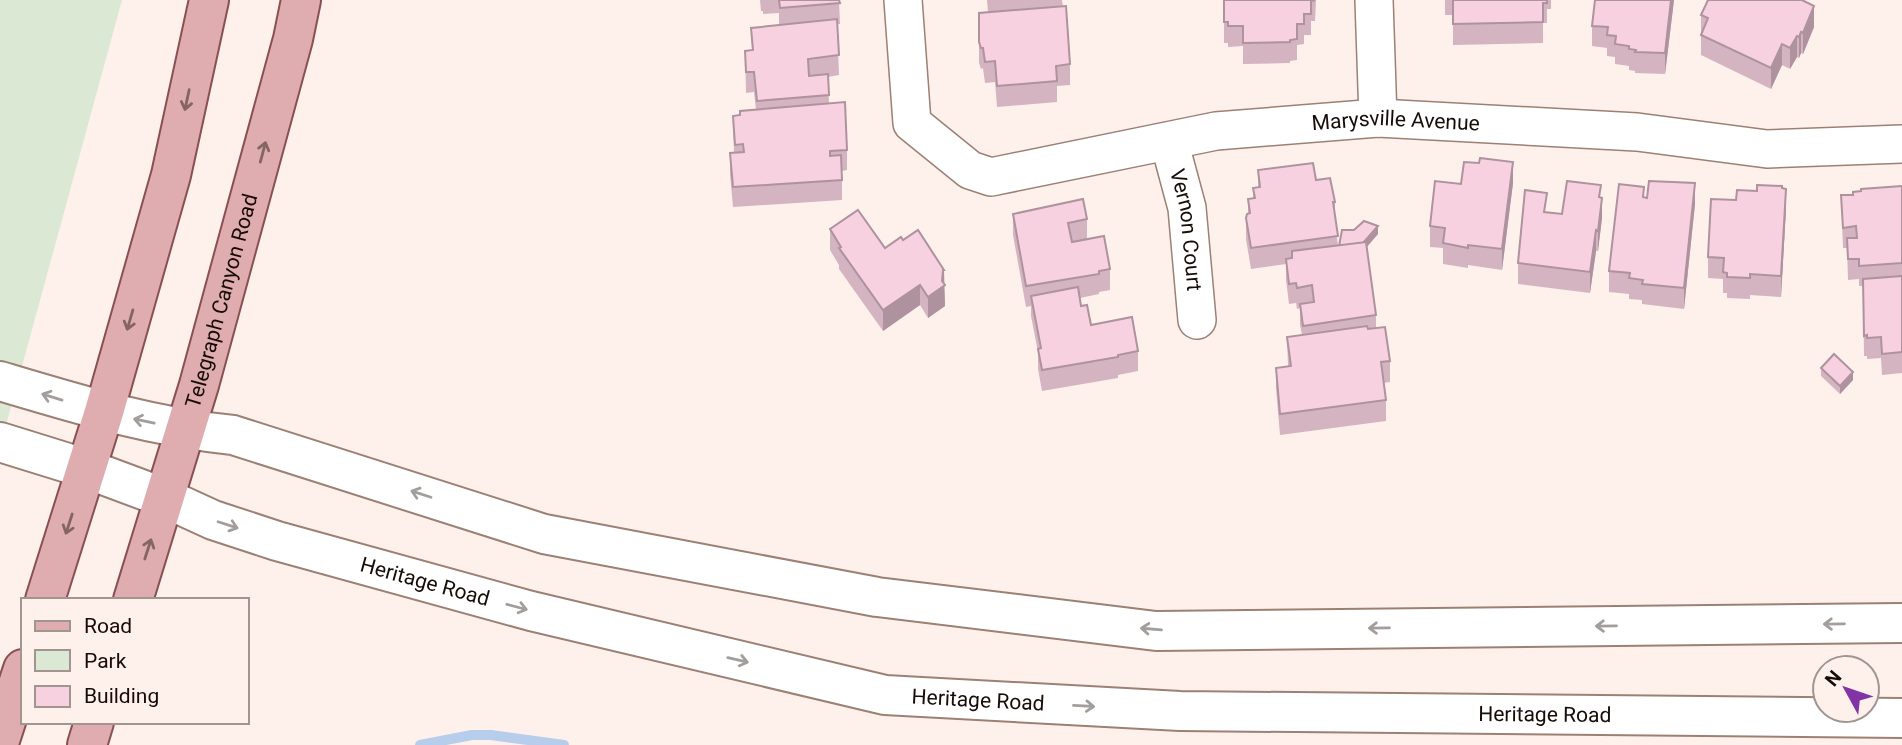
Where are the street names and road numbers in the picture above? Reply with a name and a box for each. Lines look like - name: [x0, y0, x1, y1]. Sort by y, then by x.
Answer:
- street label: Marysville Avenue: [1311, 106, 1480, 135]
- street label: Vernon Court: [1165, 166, 1206, 292]
- street label: Telegraph Canyon Road: [181, 191, 262, 411]
- street label: Heritage Road: [358, 553, 492, 611]
- street label: Heritage Road: [911, 684, 1045, 716]
- street label: Heritage Road: [1478, 702, 1611, 727]

